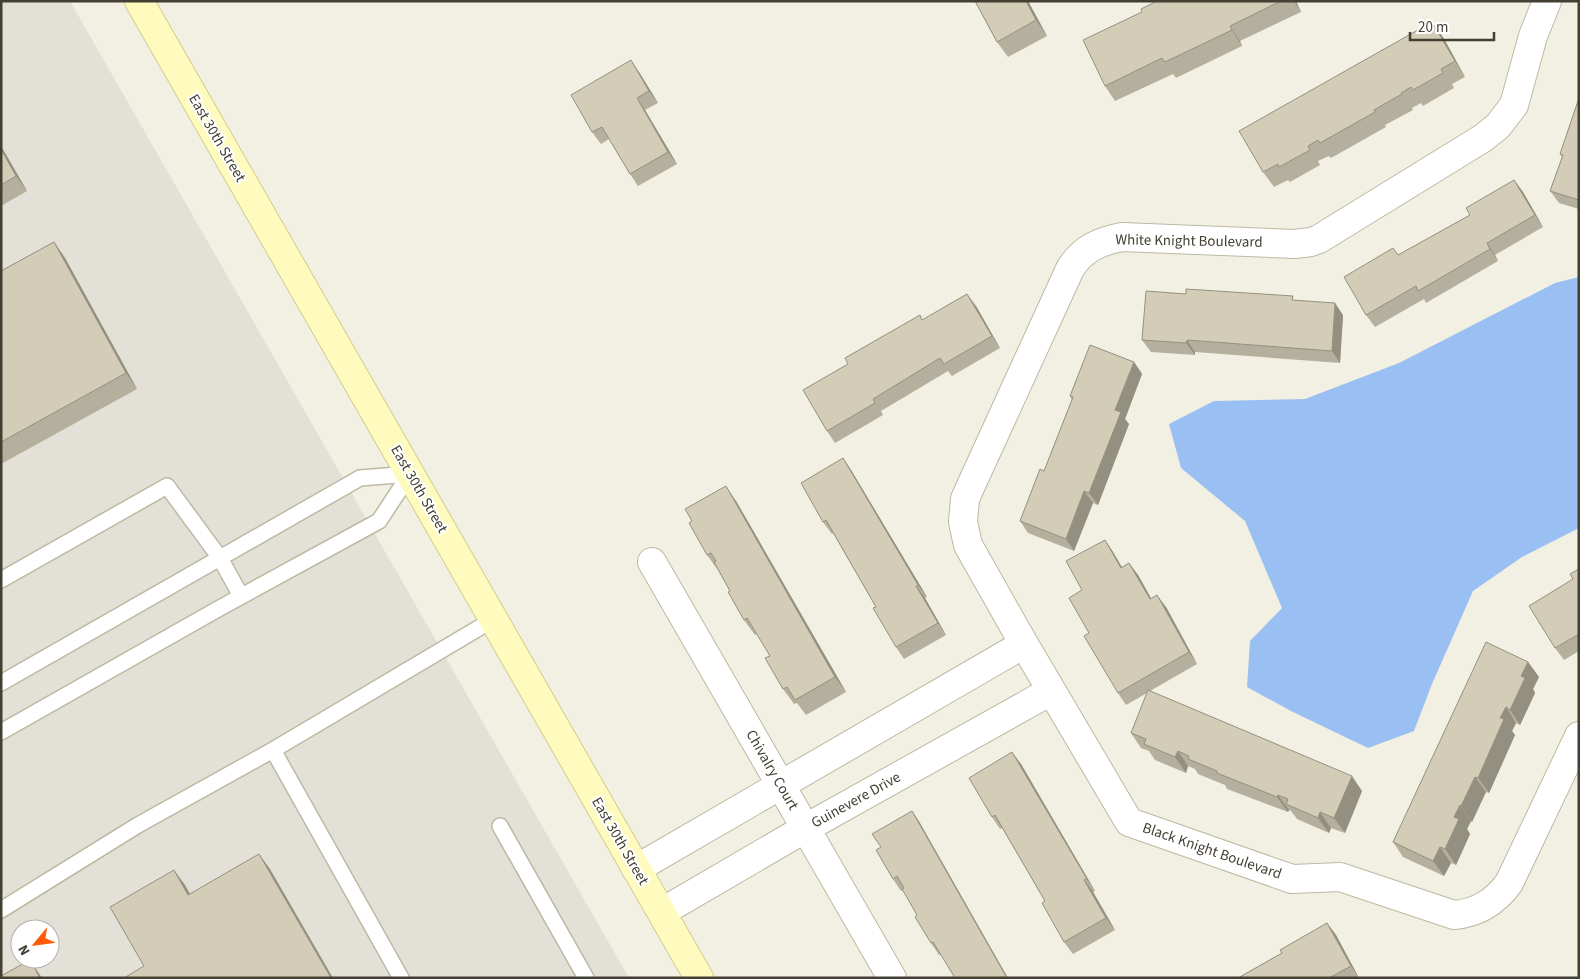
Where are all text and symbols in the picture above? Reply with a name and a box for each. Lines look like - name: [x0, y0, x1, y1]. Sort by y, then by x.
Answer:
- scale bar: [1410, 10, 1494, 42]
- text: 20 m: [1418, 17, 1448, 38]
- street label: East 30th Street: [183, 90, 251, 186]
- street label: White Knight Boulevard: [1115, 229, 1263, 253]
- street label: East 30th Street: [385, 441, 453, 537]
- street label: Chivalry Court: [741, 726, 803, 814]
- street label: Guinevere Drive: [808, 767, 904, 833]
- street label: East 30th Street: [586, 793, 654, 889]
- street label: Black Knight Boulevard: [1140, 817, 1284, 885]
- north arrow: [10, 919, 60, 969]
- text: N: [14, 941, 36, 959]

